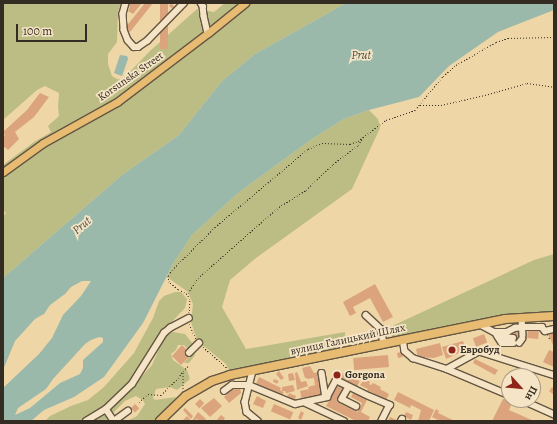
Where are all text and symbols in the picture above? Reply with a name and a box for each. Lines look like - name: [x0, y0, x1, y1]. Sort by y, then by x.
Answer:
- scale bar: [18, 16, 89, 42]
- text: 100 m: [23, 23, 52, 39]
- water label: Prut: [351, 49, 371, 63]
- street label: Korsunska Street: [96, 50, 166, 104]
- water label: Prut: [70, 214, 94, 238]
- street label: вулиця Галицький Шлях: [289, 321, 407, 359]
- place label: Евробуд: [460, 343, 500, 357]
- marker: Евробуд: [447, 345, 457, 355]
- place label: Gorgona: [345, 368, 385, 382]
- north arrow: [501, 368, 541, 408]
- marker: Gorgona: [332, 370, 342, 380]
- text: Пн: [521, 383, 541, 403]

